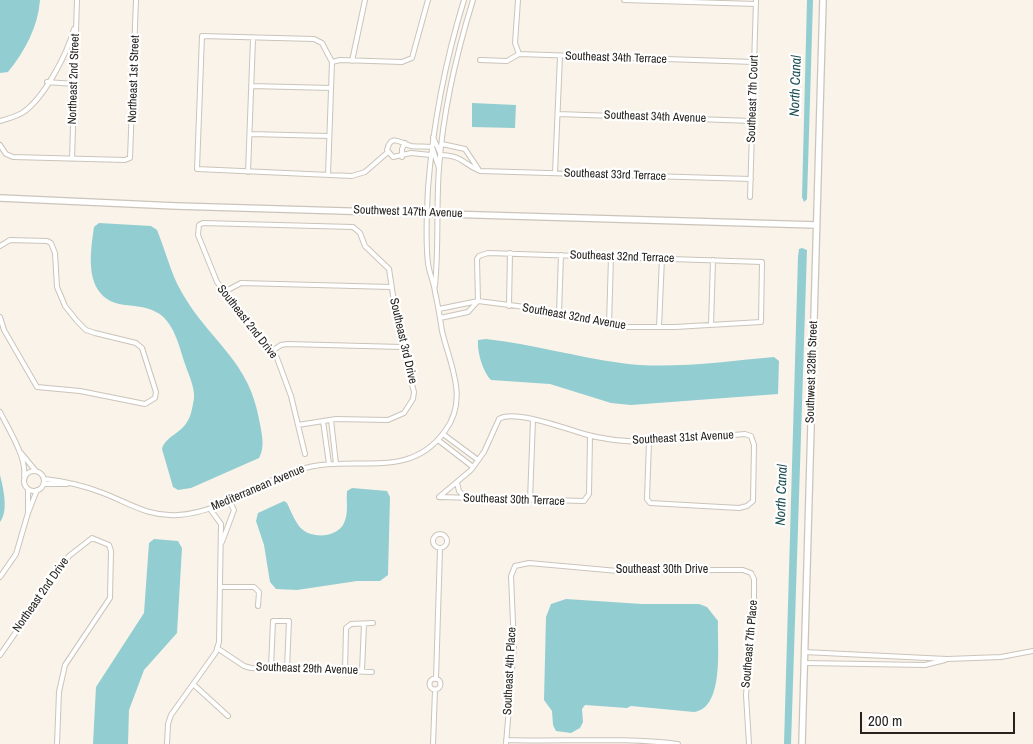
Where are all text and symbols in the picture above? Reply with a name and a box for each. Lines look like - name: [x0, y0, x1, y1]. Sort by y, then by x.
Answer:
- street label: Northeast 2nd Street: [65, 33, 83, 125]
- street label: Northeast 1st Street: [125, 35, 143, 123]
- street label: Southeast 34th Terrace: [565, 49, 667, 67]
- street label: Southeast 7th Court: [744, 55, 762, 143]
- water label: North Canal: [787, 55, 805, 117]
- street label: Southeast 34th Avenue: [604, 108, 706, 126]
- street label: Southeast 33rd Terrace: [564, 166, 666, 184]
- street label: Southwest 147th Avenue: [353, 203, 463, 221]
- street label: Southeast 32nd Terrace: [570, 248, 674, 266]
- street label: Southeast 2nd Drive: [214, 282, 280, 362]
- street label: Southeast 3rd Drive: [386, 297, 420, 385]
- street label: Southeast 32nd Avenue: [521, 301, 627, 333]
- street label: Southwest 328th Street: [803, 321, 821, 423]
- street label: Southeast 31st Avenue: [632, 428, 734, 448]
- street label: Mediterranean Avenue: [209, 462, 307, 514]
- water label: North Canal: [773, 464, 791, 526]
- street label: Southeast 30th Terrace: [463, 491, 565, 509]
- street label: Northeast 2nd Drive: [10, 555, 72, 635]
- street label: Southeast 30th Drive: [616, 563, 708, 577]
- street label: Southeast 7th Place: [739, 600, 761, 688]
- street label: Southeast 4th Place: [501, 627, 519, 715]
- street label: Southeast 29th Avenue: [256, 660, 358, 678]
- scale bar: [863, 702, 1018, 734]
- text: 200 m: [868, 710, 902, 731]

